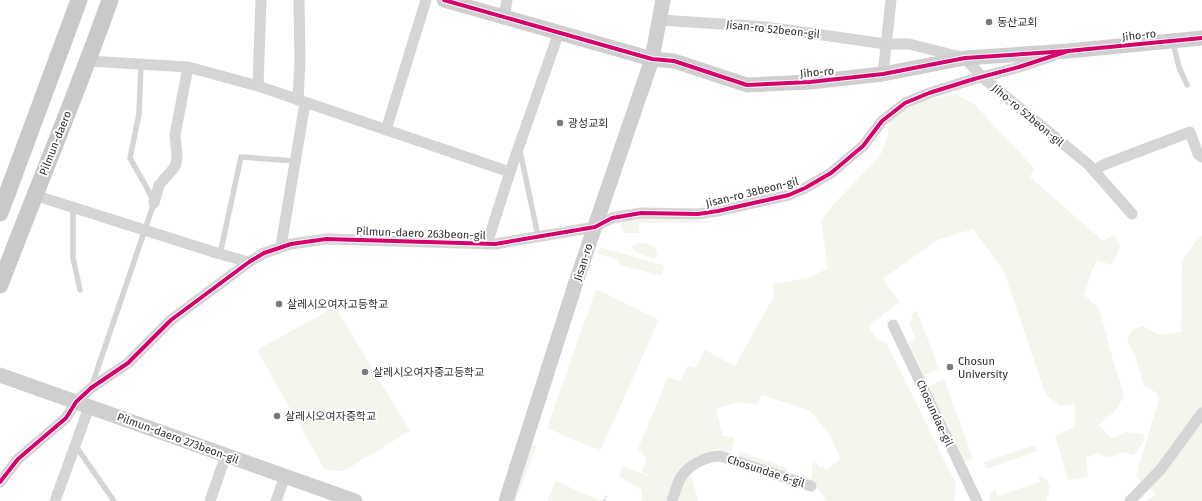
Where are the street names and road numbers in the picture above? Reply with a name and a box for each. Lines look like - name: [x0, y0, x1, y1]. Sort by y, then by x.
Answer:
- street label: Jisan-ro 52beon-gil: [725, 18, 821, 41]
- street label: Jiho-ro: [1121, 27, 1157, 44]
- street label: Jiho-ro: [799, 65, 835, 80]
- street label: Jiho-ro 52beon-gil: [989, 82, 1066, 149]
- street label: Pilmun-daero: [37, 109, 74, 177]
- street label: Jisan-ro 38beon-gil: [704, 175, 800, 210]
- street label: Pilmun-daero 263beon-gil: [356, 225, 486, 242]
- street label: Jisan-ro: [571, 242, 596, 283]
- street label: Chosundae-gil: [913, 378, 956, 449]
- street label: Pilmun-daero 273beon-gil: [115, 410, 241, 467]
- street label: Chosundae 6-gil: [725, 453, 806, 490]

